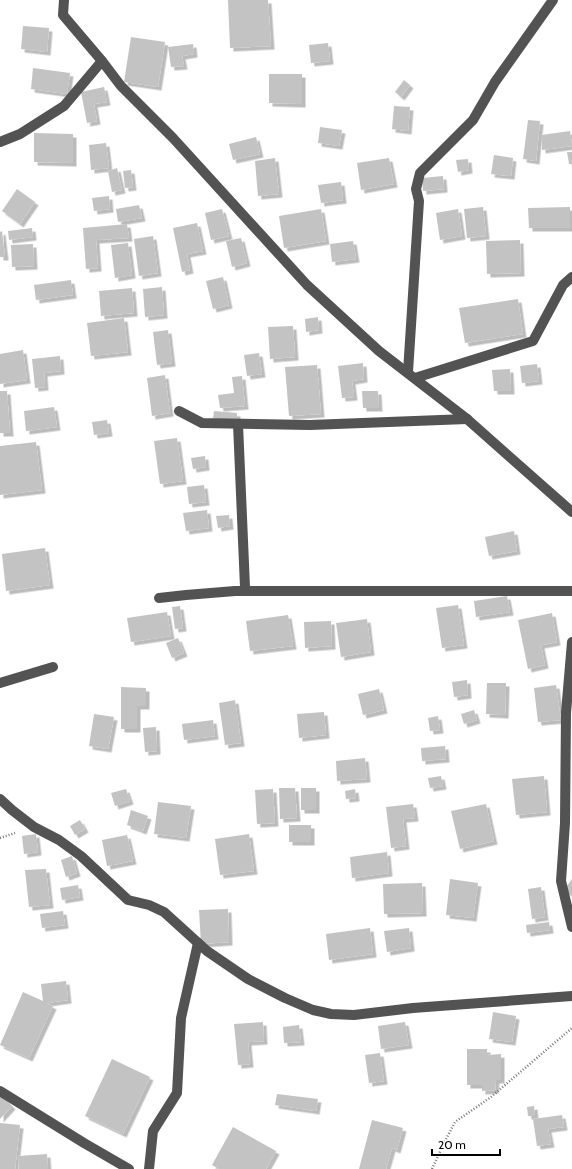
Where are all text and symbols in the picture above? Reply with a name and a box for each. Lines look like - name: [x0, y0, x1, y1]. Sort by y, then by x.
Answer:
- scale bar: [432, 1131, 500, 1157]
- text: 20 m: [438, 1137, 466, 1152]

